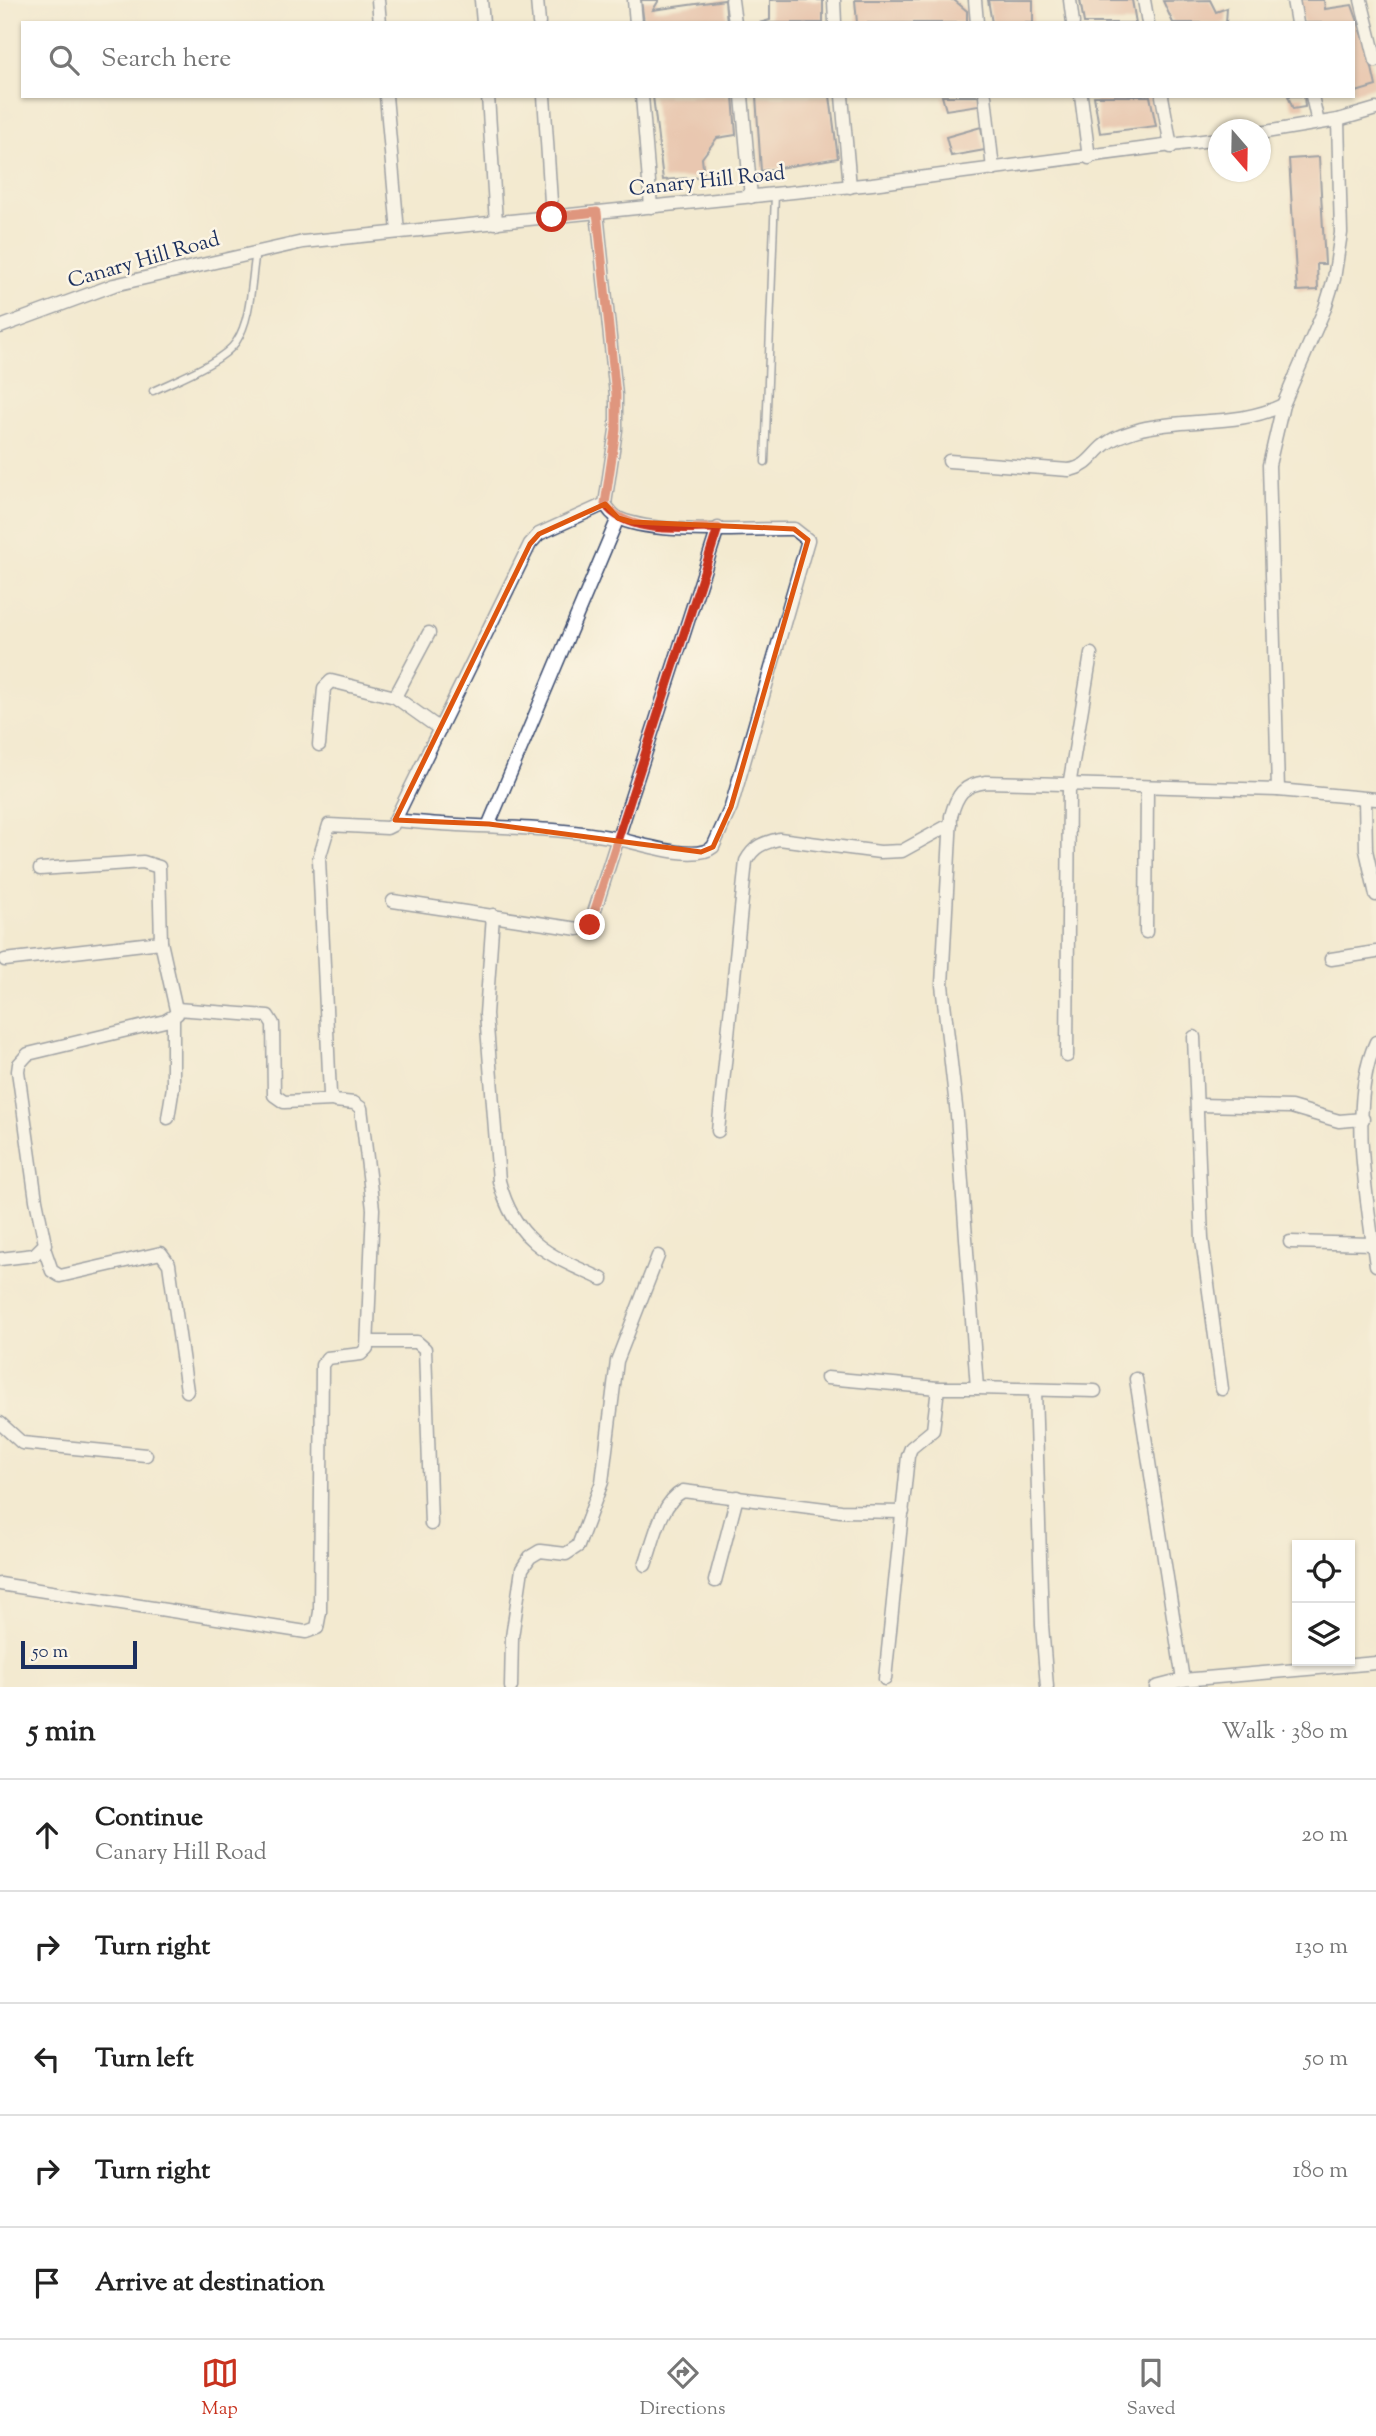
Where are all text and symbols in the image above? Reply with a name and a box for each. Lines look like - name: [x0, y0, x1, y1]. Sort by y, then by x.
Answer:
- search box: [21, 21, 1355, 98]
- icon: search: [45, 41, 83, 79]
- text: Search here: [101, 41, 231, 78]
- north arrow: [1208, 119, 1271, 182]
- street label: Canary Hill Road: [627, 159, 787, 205]
- route start: [536, 201, 567, 232]
- street label: Canary Hill Road: [64, 225, 224, 297]
- route end: [574, 909, 605, 940]
- map controls: [1292, 1540, 1355, 1666]
- button: locate: [1292, 1540, 1355, 1603]
- button: layers: [1292, 1603, 1355, 1666]
- scale bar: [21, 1638, 136, 1670]
- text: 50 m: [32, 1639, 68, 1666]
- text: 5 min: [28, 1711, 96, 1754]
- text: Walk · 380 m: [1222, 1716, 1348, 1749]
- text: Continue: [95, 1800, 203, 1837]
- icon: ahead: [28, 1816, 66, 1854]
- text: 20 m: [1301, 1819, 1348, 1852]
- text: Canary Hill Road: [95, 1837, 267, 1870]
- icon: right: [28, 1928, 66, 1966]
- text: Turn right: [95, 1929, 210, 1966]
- text: 130 m: [1295, 1931, 1348, 1964]
- icon: left: [28, 2040, 66, 2078]
- text: Turn left: [95, 2041, 194, 2078]
- text: 50 m: [1304, 2043, 1348, 2076]
- icon: right: [28, 2152, 66, 2190]
- text: Turn right: [95, 2153, 210, 2190]
- text: 180 m: [1293, 2155, 1348, 2188]
- icon: arrive: [28, 2264, 66, 2302]
- text: Arrive at destination: [95, 2265, 325, 2302]
- tab: Map: [201, 2354, 239, 2423]
- tab: Directions: [640, 2354, 725, 2423]
- tab: Saved: [1127, 2354, 1175, 2423]

